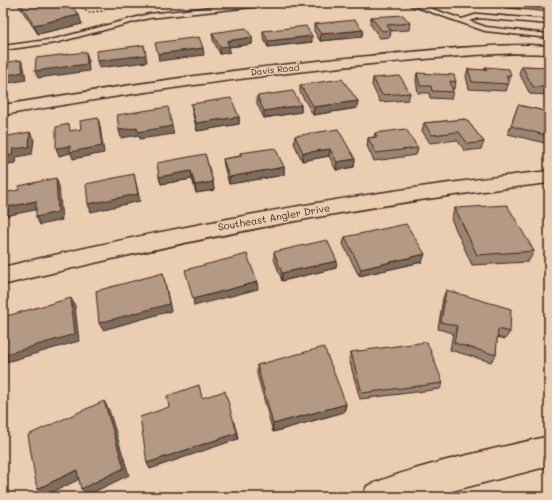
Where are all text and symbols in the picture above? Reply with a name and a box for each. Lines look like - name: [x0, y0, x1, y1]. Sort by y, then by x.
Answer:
- street label: Davis Road: [250, 61, 300, 78]
- street label: Southeast Angler Drive: [217, 200, 331, 234]

